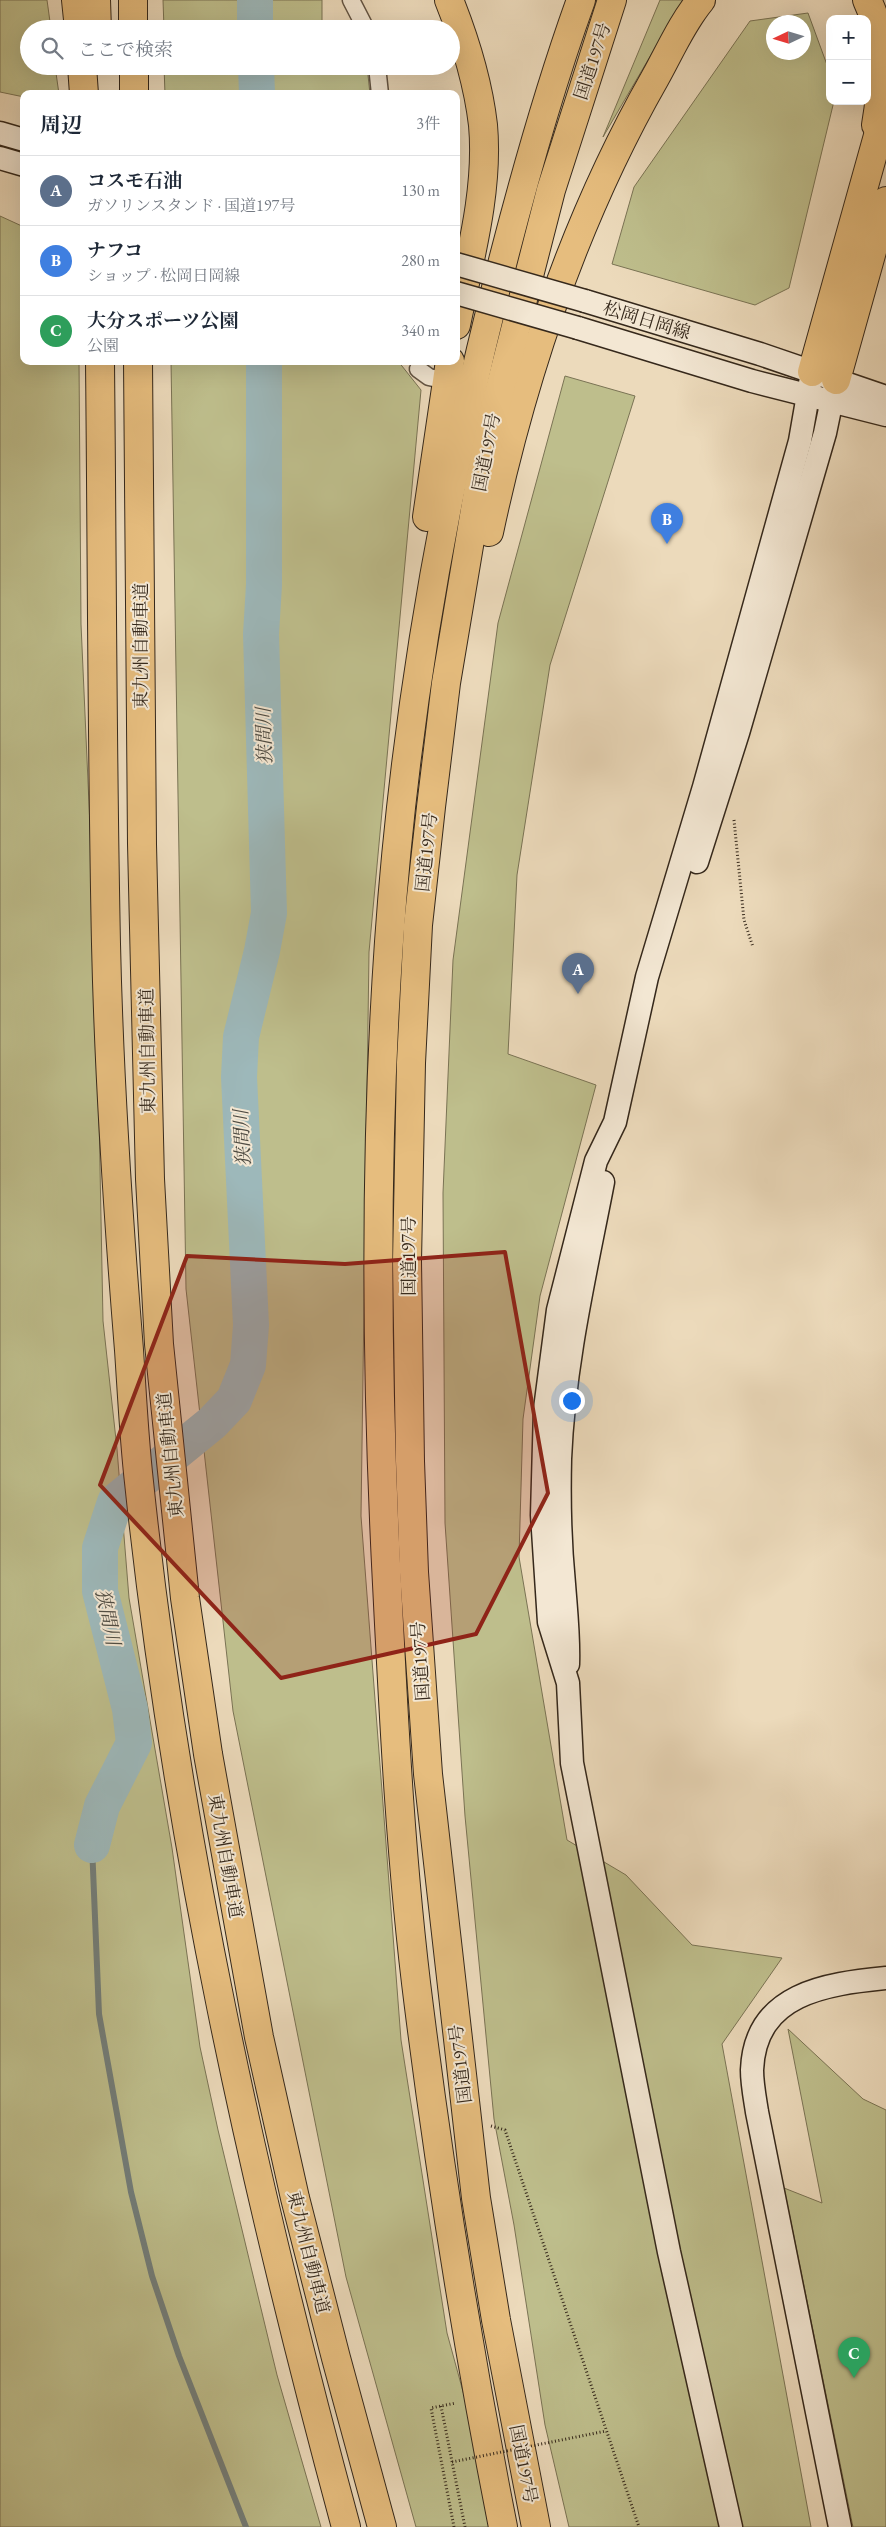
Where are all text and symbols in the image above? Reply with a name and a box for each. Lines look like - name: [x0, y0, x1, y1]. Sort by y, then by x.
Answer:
- north arrow: [766, 15, 811, 60]
- map controls: [826, 15, 871, 105]
- button: +: [826, 15, 871, 60]
- street label: 国道197号: [569, 19, 615, 103]
- search box: [20, 20, 460, 75]
- icon: search: [38, 34, 66, 62]
- text: ここで検索: [78, 37, 173, 62]
- button: −: [826, 60, 871, 105]
- text: 周辺: [40, 111, 82, 138]
- text: 3件: [416, 113, 440, 134]
- text: コスモ石油: [87, 168, 182, 193]
- text: A: [50, 180, 62, 201]
- text: 130 m: [401, 180, 440, 201]
- text: ガソリンスタンド · 国道197号: [87, 195, 295, 216]
- text: ナフコ: [87, 238, 143, 263]
- text: B: [51, 250, 61, 271]
- text: 280 m: [401, 250, 440, 271]
- text: ショップ · 松岡日岡線: [87, 265, 240, 286]
- street label: 松岡日岡線: [601, 296, 693, 344]
- text: 大分スポーツ公園: [87, 308, 238, 333]
- text: C: [50, 320, 62, 341]
- text: 340 m: [401, 320, 440, 341]
- text: 公園: [87, 335, 119, 356]
- street label: 国道197号: [467, 411, 505, 493]
- pin: B: [651, 503, 683, 544]
- street label: 東九州自動車道: [129, 583, 152, 709]
- water label: 狭間川: [250, 705, 277, 765]
- street label: 国道197号: [410, 811, 442, 893]
- pin: A: [562, 953, 594, 994]
- street label: 東九州自動車道: [134, 988, 160, 1114]
- water label: 狭間川: [228, 1107, 256, 1167]
- street label: 国道197号: [397, 1216, 420, 1296]
- your location: [559, 1388, 585, 1414]
- street label: 東九州自動車道: [152, 1391, 188, 1519]
- water label: 狭間川: [90, 1587, 127, 1649]
- street label: 国道197号: [406, 1620, 434, 1702]
- street label: 東九州自動車道: [204, 1792, 248, 1920]
- street label: 国道197号: [444, 2023, 476, 2105]
- street label: 東九州自動車道: [283, 2188, 335, 2316]
- pin: C: [838, 2337, 870, 2378]
- street label: 国道197号: [505, 2423, 543, 2505]

